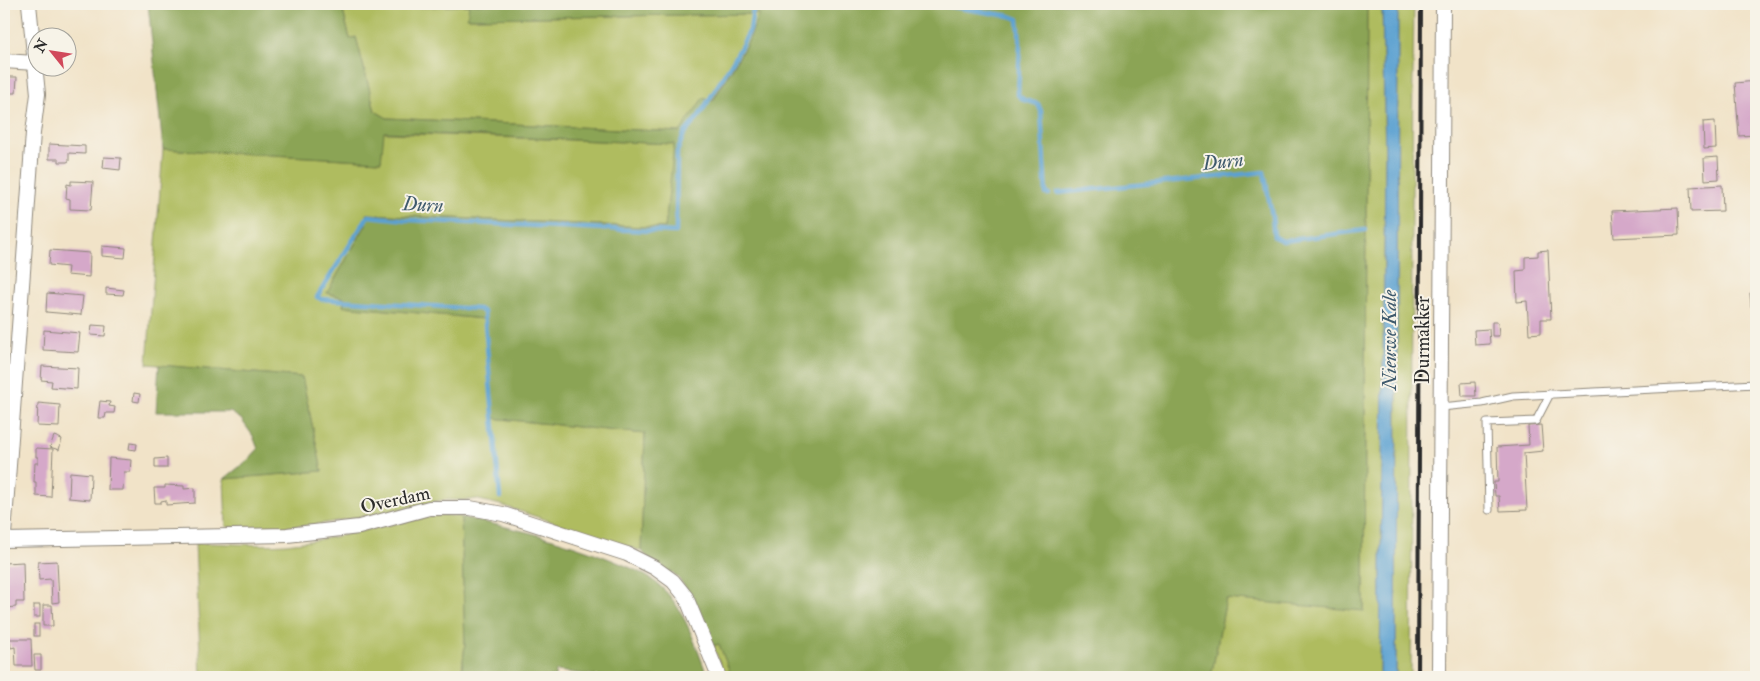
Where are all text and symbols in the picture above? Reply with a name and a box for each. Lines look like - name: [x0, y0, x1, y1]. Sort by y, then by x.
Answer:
- north arrow: [28, 28, 78, 78]
- text: N: [30, 36, 52, 56]
- water label: Durn: [1200, 147, 1245, 176]
- water label: Durn: [401, 191, 444, 218]
- water label: Nieuwe Kale: [1377, 290, 1402, 391]
- street label: Durmakker: [1411, 296, 1435, 384]
- street label: Overdam: [358, 481, 432, 519]

